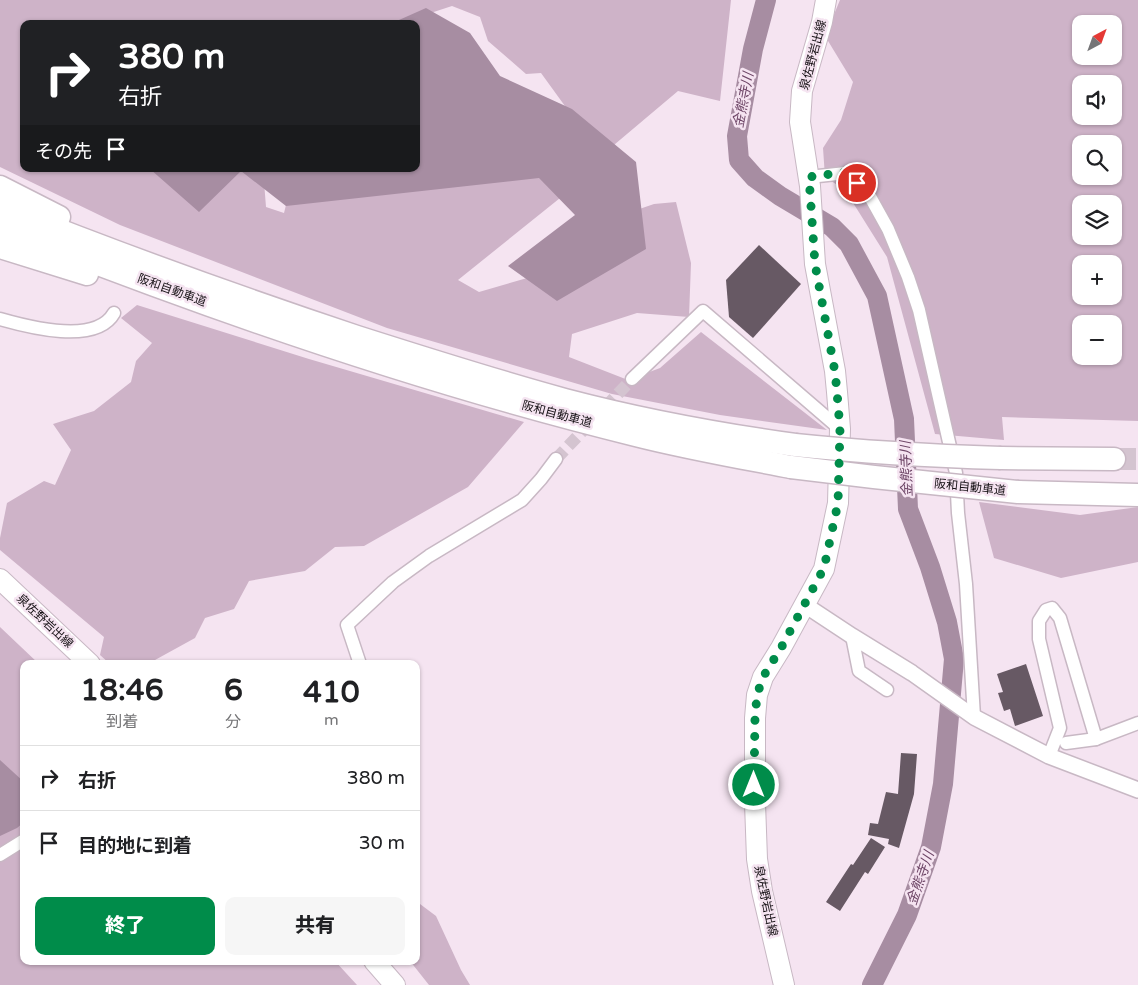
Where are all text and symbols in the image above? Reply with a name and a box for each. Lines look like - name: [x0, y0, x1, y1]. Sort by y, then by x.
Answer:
- north arrow: [1072, 15, 1122, 65]
- map controls: [1072, 15, 1122, 365]
- street label: 泉佐野岩出線: [797, 18, 829, 92]
- text: 380 m: [118, 36, 225, 78]
- icon: right: [35, 40, 100, 105]
- water label: 金熊寺川: [730, 69, 758, 129]
- button: sound: [1072, 75, 1122, 125]
- text: 右折: [118, 84, 162, 110]
- icon: arrive: [102, 135, 130, 163]
- button: search: [1072, 135, 1122, 185]
- text: その先: [35, 141, 92, 163]
- pin: [836, 162, 878, 204]
- icon: arrive: [843, 169, 871, 197]
- button: layers: [1072, 195, 1122, 245]
- button: +: [1072, 255, 1122, 305]
- street label: 阪和自動車道: [136, 271, 208, 309]
- button: −: [1072, 315, 1122, 365]
- street label: 阪和自動車道: [520, 398, 594, 430]
- water label: 金熊寺川: [897, 439, 916, 497]
- street label: 阪和自動車道: [933, 476, 1007, 498]
- street label: 泉佐野岩出線: [14, 591, 76, 651]
- text: 18:46: [80, 672, 164, 709]
- text: 6: [224, 672, 243, 709]
- text: 410: [303, 674, 360, 711]
- text: m: [324, 710, 339, 730]
- text: 到着: [106, 712, 138, 732]
- text: 分: [225, 712, 241, 732]
- position arrow: [727, 758, 779, 810]
- icon: right: [35, 764, 63, 792]
- text: 380 m: [347, 767, 405, 789]
- text: 右折: [78, 770, 116, 792]
- icon: arrive: [35, 829, 63, 857]
- text: 30 m: [359, 832, 405, 854]
- text: 目的地に到着: [78, 835, 192, 857]
- water label: 金熊寺川: [903, 847, 938, 907]
- street label: 泉佐野岩出線: [752, 864, 780, 938]
- button: 終了: [35, 897, 215, 955]
- button: 共有: [225, 897, 405, 955]

